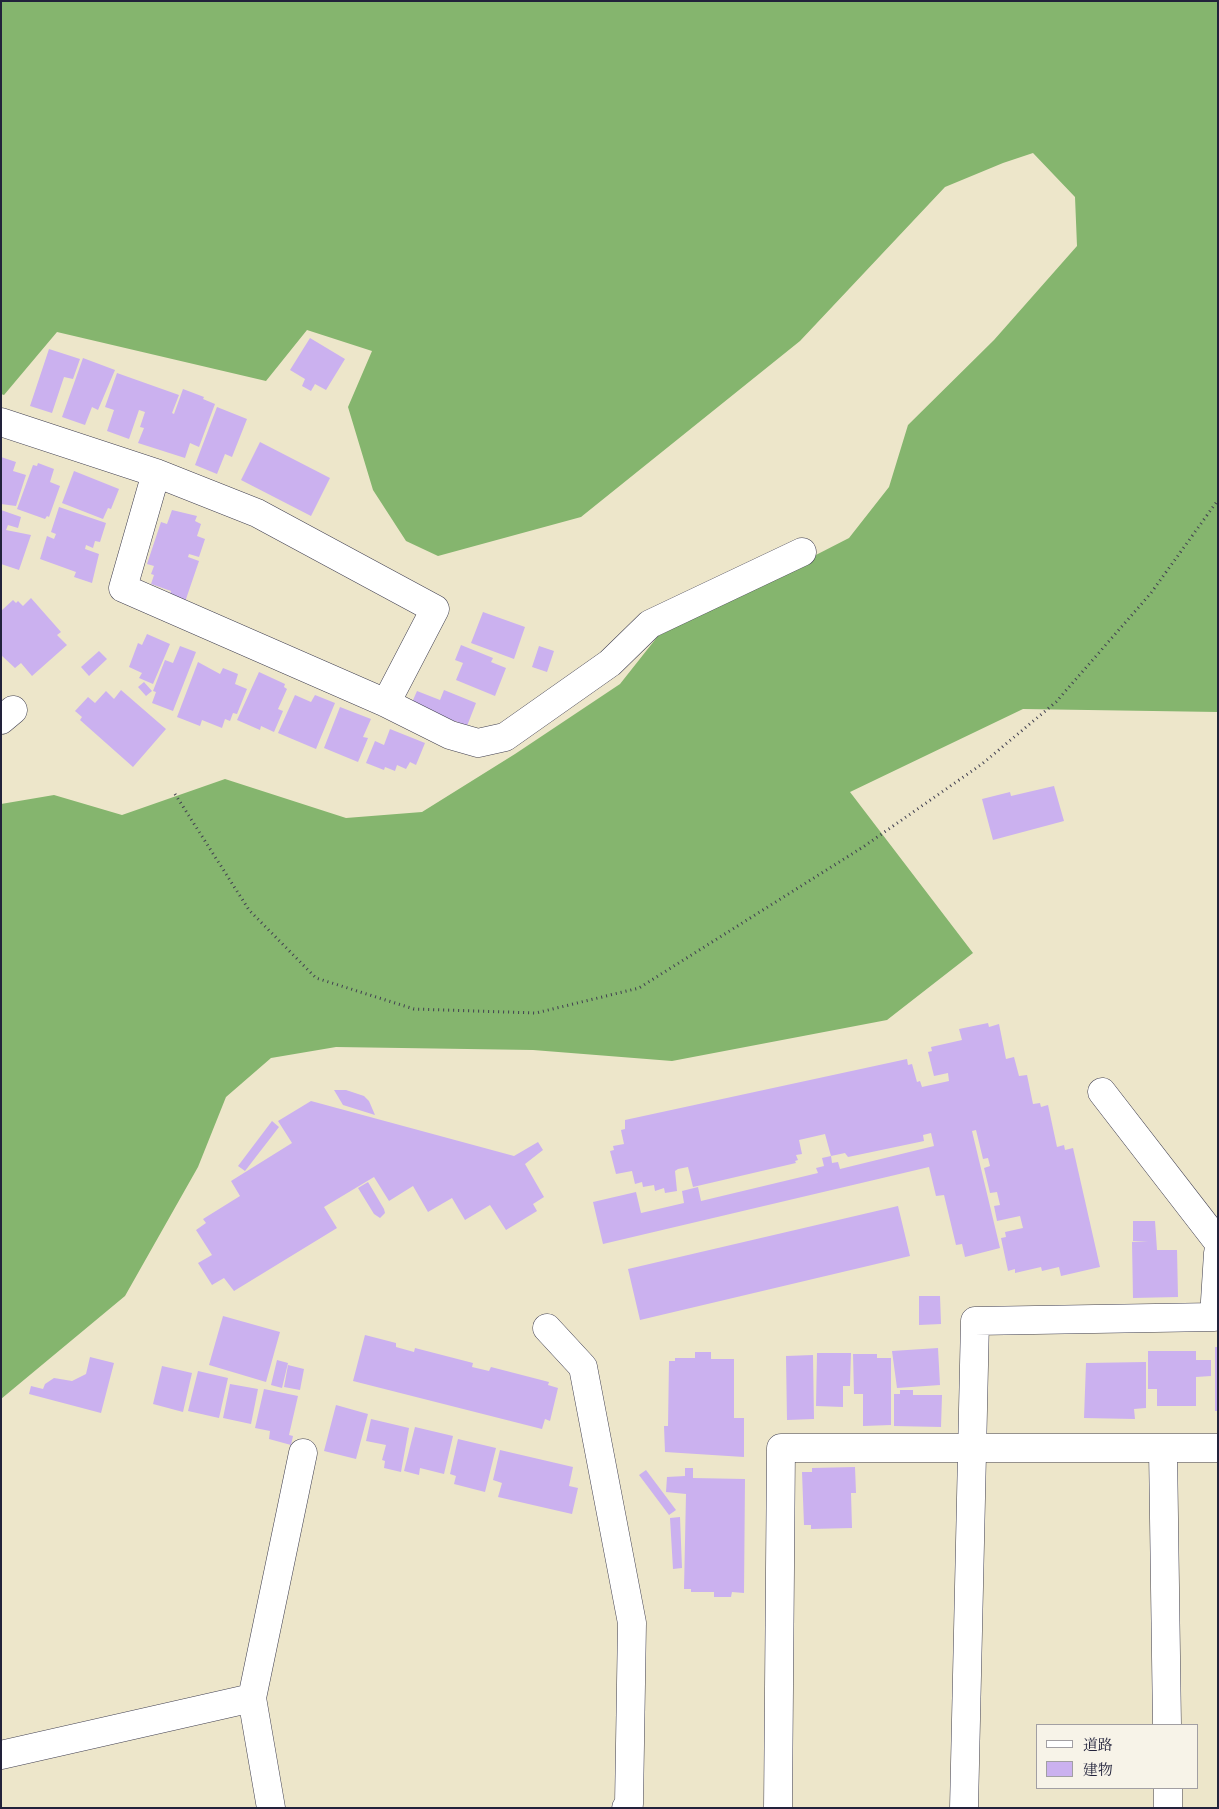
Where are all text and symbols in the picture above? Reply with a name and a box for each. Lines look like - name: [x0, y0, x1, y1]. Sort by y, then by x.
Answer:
- legend: [1036, 1724, 1199, 1789]
- text: 道路: [1083, 1736, 1113, 1755]
- text: 建物: [1083, 1761, 1113, 1780]

